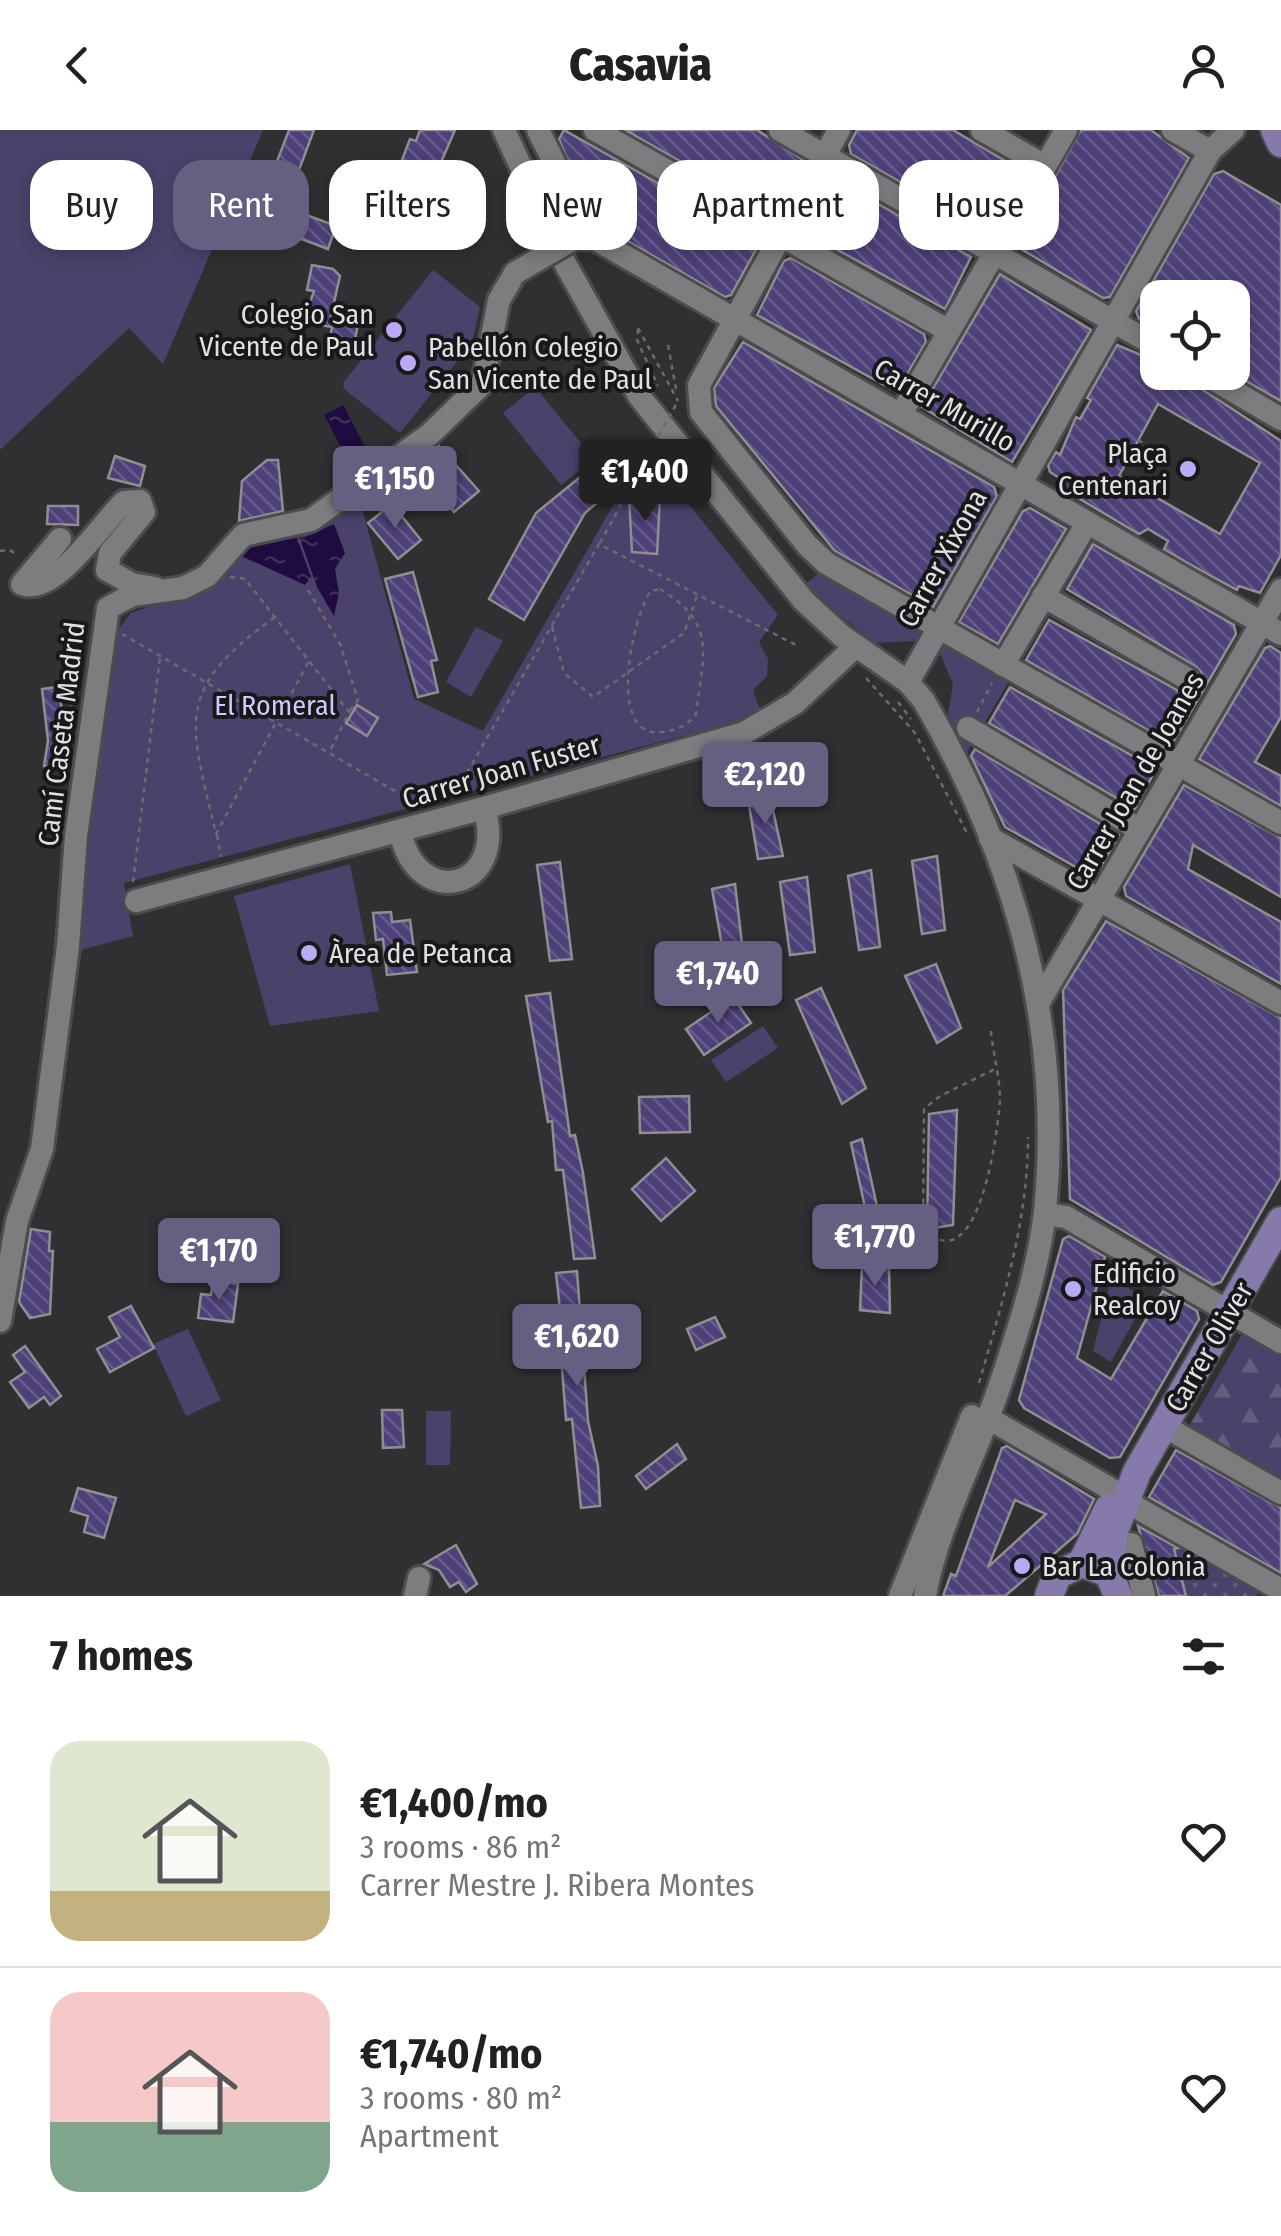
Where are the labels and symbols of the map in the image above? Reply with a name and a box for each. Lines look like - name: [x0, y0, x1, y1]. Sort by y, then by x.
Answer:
- place label: Colegio San Vicente de Paul: [199, 298, 374, 363]
- marker: Colegio San Vicente de Paul: [383, 319, 405, 341]
- place label: Pabellón Colegio San Vicente de Paul: [428, 331, 652, 396]
- marker: Pabellón Colegio San Vicente de Paul: [397, 352, 419, 374]
- street label: Carrer Murillo: [868, 352, 1021, 459]
- place label: Plaça Centenari: [1058, 437, 1168, 502]
- pin: €1,400: [564, 439, 726, 524]
- pin: €1,150: [314, 446, 476, 531]
- marker: Plaça Centenari: [1177, 458, 1199, 480]
- street label: Carrer Xixona: [891, 484, 994, 633]
- street label: Camí Caseta Madrid: [31, 620, 92, 848]
- street label: Carrer Joan de Joanes: [1060, 667, 1211, 896]
- park label: El Romeral: [214, 689, 336, 722]
- street label: Carrer Joan Fuster: [399, 727, 604, 815]
- pin: €2,120: [684, 742, 846, 827]
- place label: Àrea de Petanca: [329, 937, 513, 970]
- pin: €1,740: [637, 941, 799, 1026]
- marker: Àrea de Petanca: [298, 942, 320, 964]
- pin: €1,770: [794, 1204, 956, 1289]
- pin: €1,170: [138, 1218, 300, 1303]
- place label: Edificio Realcoy: [1093, 1257, 1181, 1322]
- street label: Carrer Oliver: [1159, 1276, 1260, 1418]
- marker: Edificio Realcoy: [1062, 1278, 1084, 1300]
- pin: €1,620: [496, 1304, 658, 1389]
- place label: Bar La Colonia: [1042, 1550, 1206, 1583]
- marker: Bar La Colonia: [1011, 1555, 1033, 1577]

